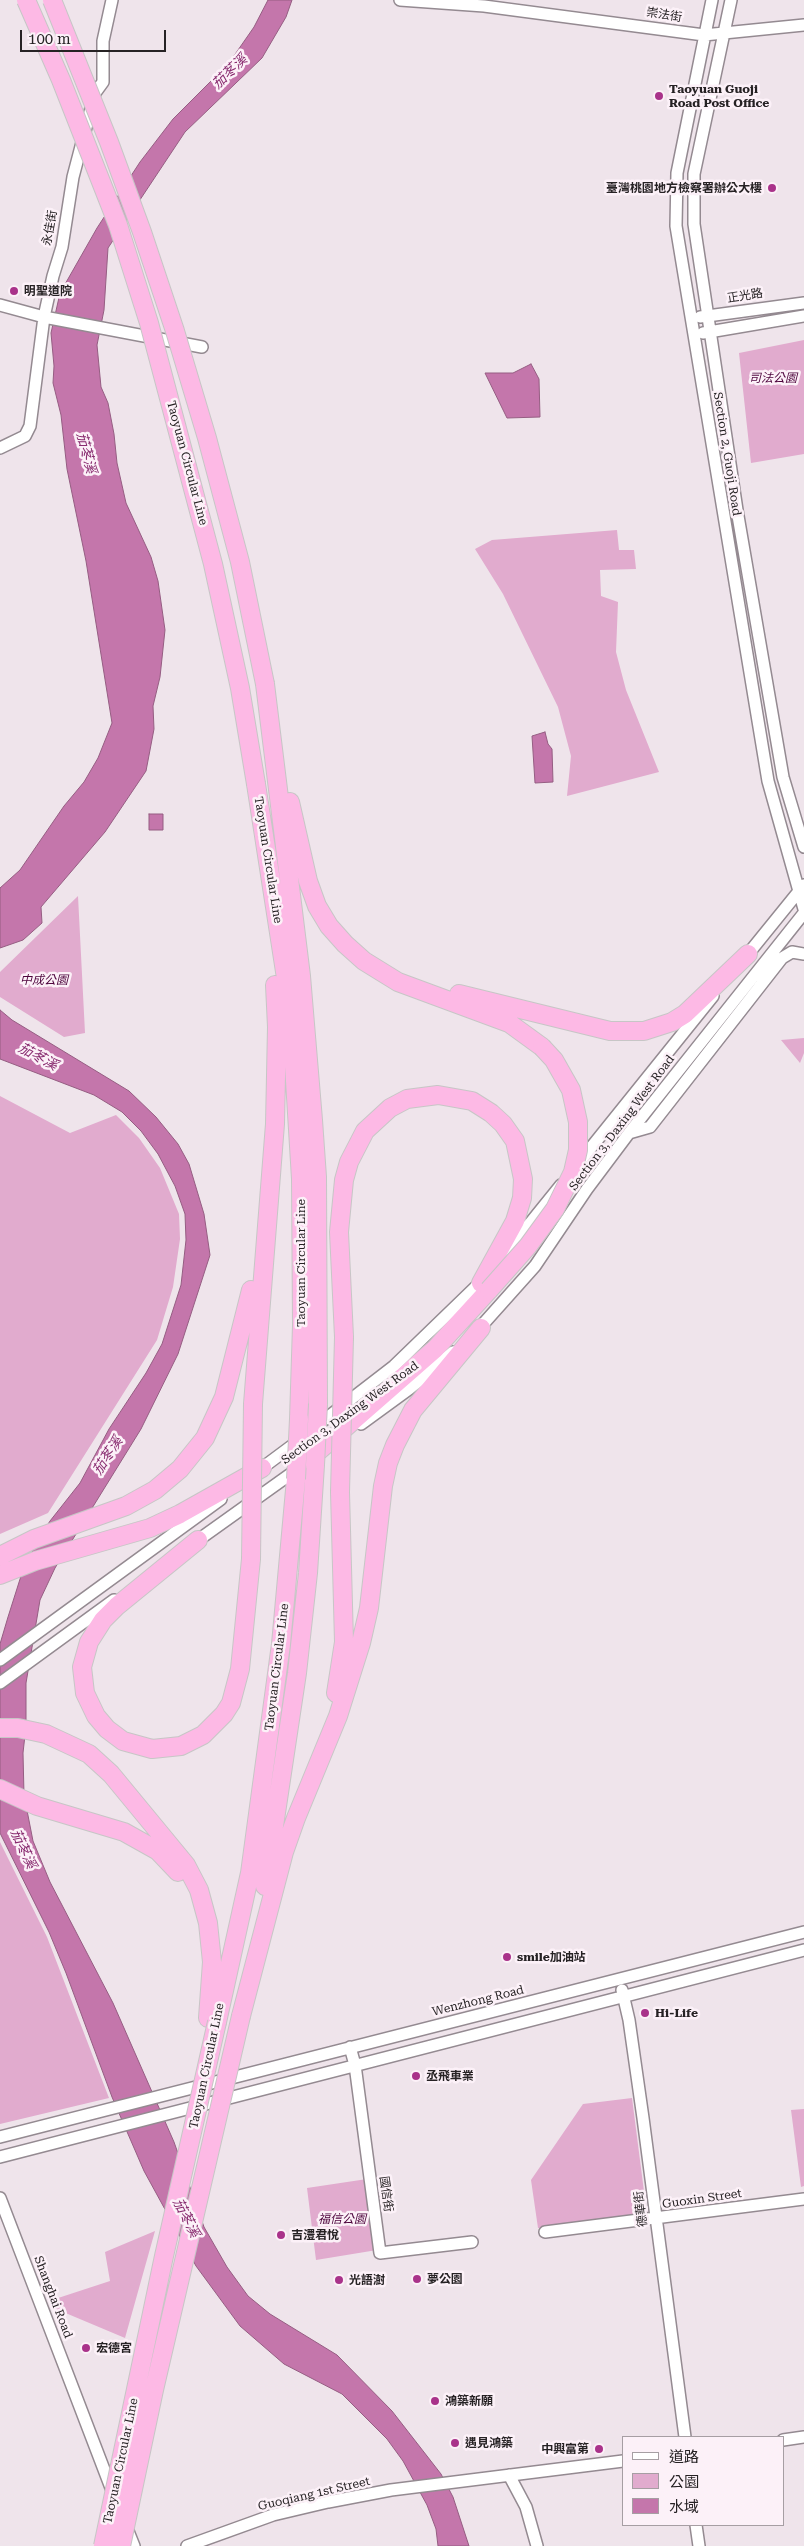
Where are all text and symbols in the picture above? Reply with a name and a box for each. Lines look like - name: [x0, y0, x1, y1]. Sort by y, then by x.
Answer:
- street label: 崇法街: [645, 5, 683, 25]
- scale bar: [22, 20, 169, 52]
- text: 100 m: [28, 30, 71, 48]
- water label: 茄苳溪: [209, 51, 251, 93]
- place label: Taoyuan Guoji Road Post Office: [669, 82, 769, 110]
- marker: Taoyuan Guoji Road Post Office: [653, 90, 665, 102]
- place label: 臺灣桃園地方檢察署辦公大樓: [606, 181, 762, 195]
- marker: 臺灣桃園地方檢察署辦公大樓: [766, 182, 778, 194]
- street label: 永佳街: [40, 209, 60, 247]
- place label: 明聖道院: [24, 284, 72, 298]
- marker: 明聖道院: [8, 285, 20, 297]
- street label: 正光路: [726, 286, 764, 306]
- park label: 司法公園: [749, 371, 797, 385]
- street label: Section 2, Guoji Road: [710, 391, 744, 517]
- street label: Taoyuan Circular Line: [163, 399, 211, 527]
- water label: 茄苳溪: [72, 431, 100, 475]
- street label: Taoyuan Circular Line: [251, 796, 285, 924]
- park label: 中成公園: [20, 973, 68, 987]
- water label: 茄苳溪: [16, 1040, 60, 1074]
- street label: Section 3, Daxing West Road: [566, 1052, 678, 1194]
- street label: Taoyuan Circular Line: [294, 1199, 308, 1327]
- street label: Section 3, Daxing West Road: [279, 1358, 421, 1468]
- water label: 茄苳溪: [90, 1434, 126, 1478]
- street label: Taoyuan Circular Line: [262, 1603, 292, 1731]
- water label: 茄苳溪: [7, 1826, 39, 1872]
- place label: smile加油站: [517, 1950, 586, 1964]
- marker: smile加油站: [501, 1951, 513, 1963]
- street label: Wenzhong Road: [431, 1983, 525, 2019]
- street label: Taoyuan Circular Line: [187, 2002, 227, 2130]
- place label: Hi-Life: [655, 2006, 698, 2020]
- marker: Hi-Life: [639, 2007, 651, 2019]
- place label: 丞飛車業: [426, 2069, 474, 2083]
- marker: 丞飛車業: [410, 2070, 422, 2082]
- street label: 國信街: [376, 2175, 396, 2213]
- street label: Guoxin Street: [661, 2186, 743, 2212]
- street label: 德華街: [632, 2190, 650, 2228]
- water label: 茄苳溪: [169, 2195, 203, 2241]
- park label: 福信公園: [318, 2212, 366, 2226]
- place label: 吉澧君悅: [291, 2228, 339, 2242]
- marker: 吉澧君悅: [275, 2229, 287, 2241]
- street label: Shanghai Road: [31, 2254, 75, 2340]
- place label: 夢公園: [427, 2272, 463, 2286]
- place label: 光語澍: [349, 2273, 385, 2287]
- marker: 夢公園: [411, 2273, 423, 2285]
- marker: 光語澍: [333, 2274, 345, 2286]
- place label: 宏德宮: [96, 2341, 132, 2355]
- marker: 宏德宮: [80, 2342, 92, 2354]
- place label: 鴻築新願: [445, 2394, 493, 2408]
- marker: 鴻築新願: [429, 2395, 441, 2407]
- street label: Taoyuan Circular Line: [101, 2397, 141, 2525]
- place label: 遇見鴻築: [465, 2436, 513, 2450]
- legend: [622, 2436, 784, 2526]
- marker: 遇見鴻築: [449, 2437, 461, 2449]
- place label: 中興富第: [541, 2442, 589, 2456]
- marker: 中興富第: [593, 2443, 605, 2455]
- text: 道路: [669, 2448, 699, 2466]
- text: 公園: [669, 2473, 699, 2491]
- street label: Guoqiang 1st Street: [257, 2474, 371, 2514]
- text: 水域: [669, 2498, 699, 2516]

